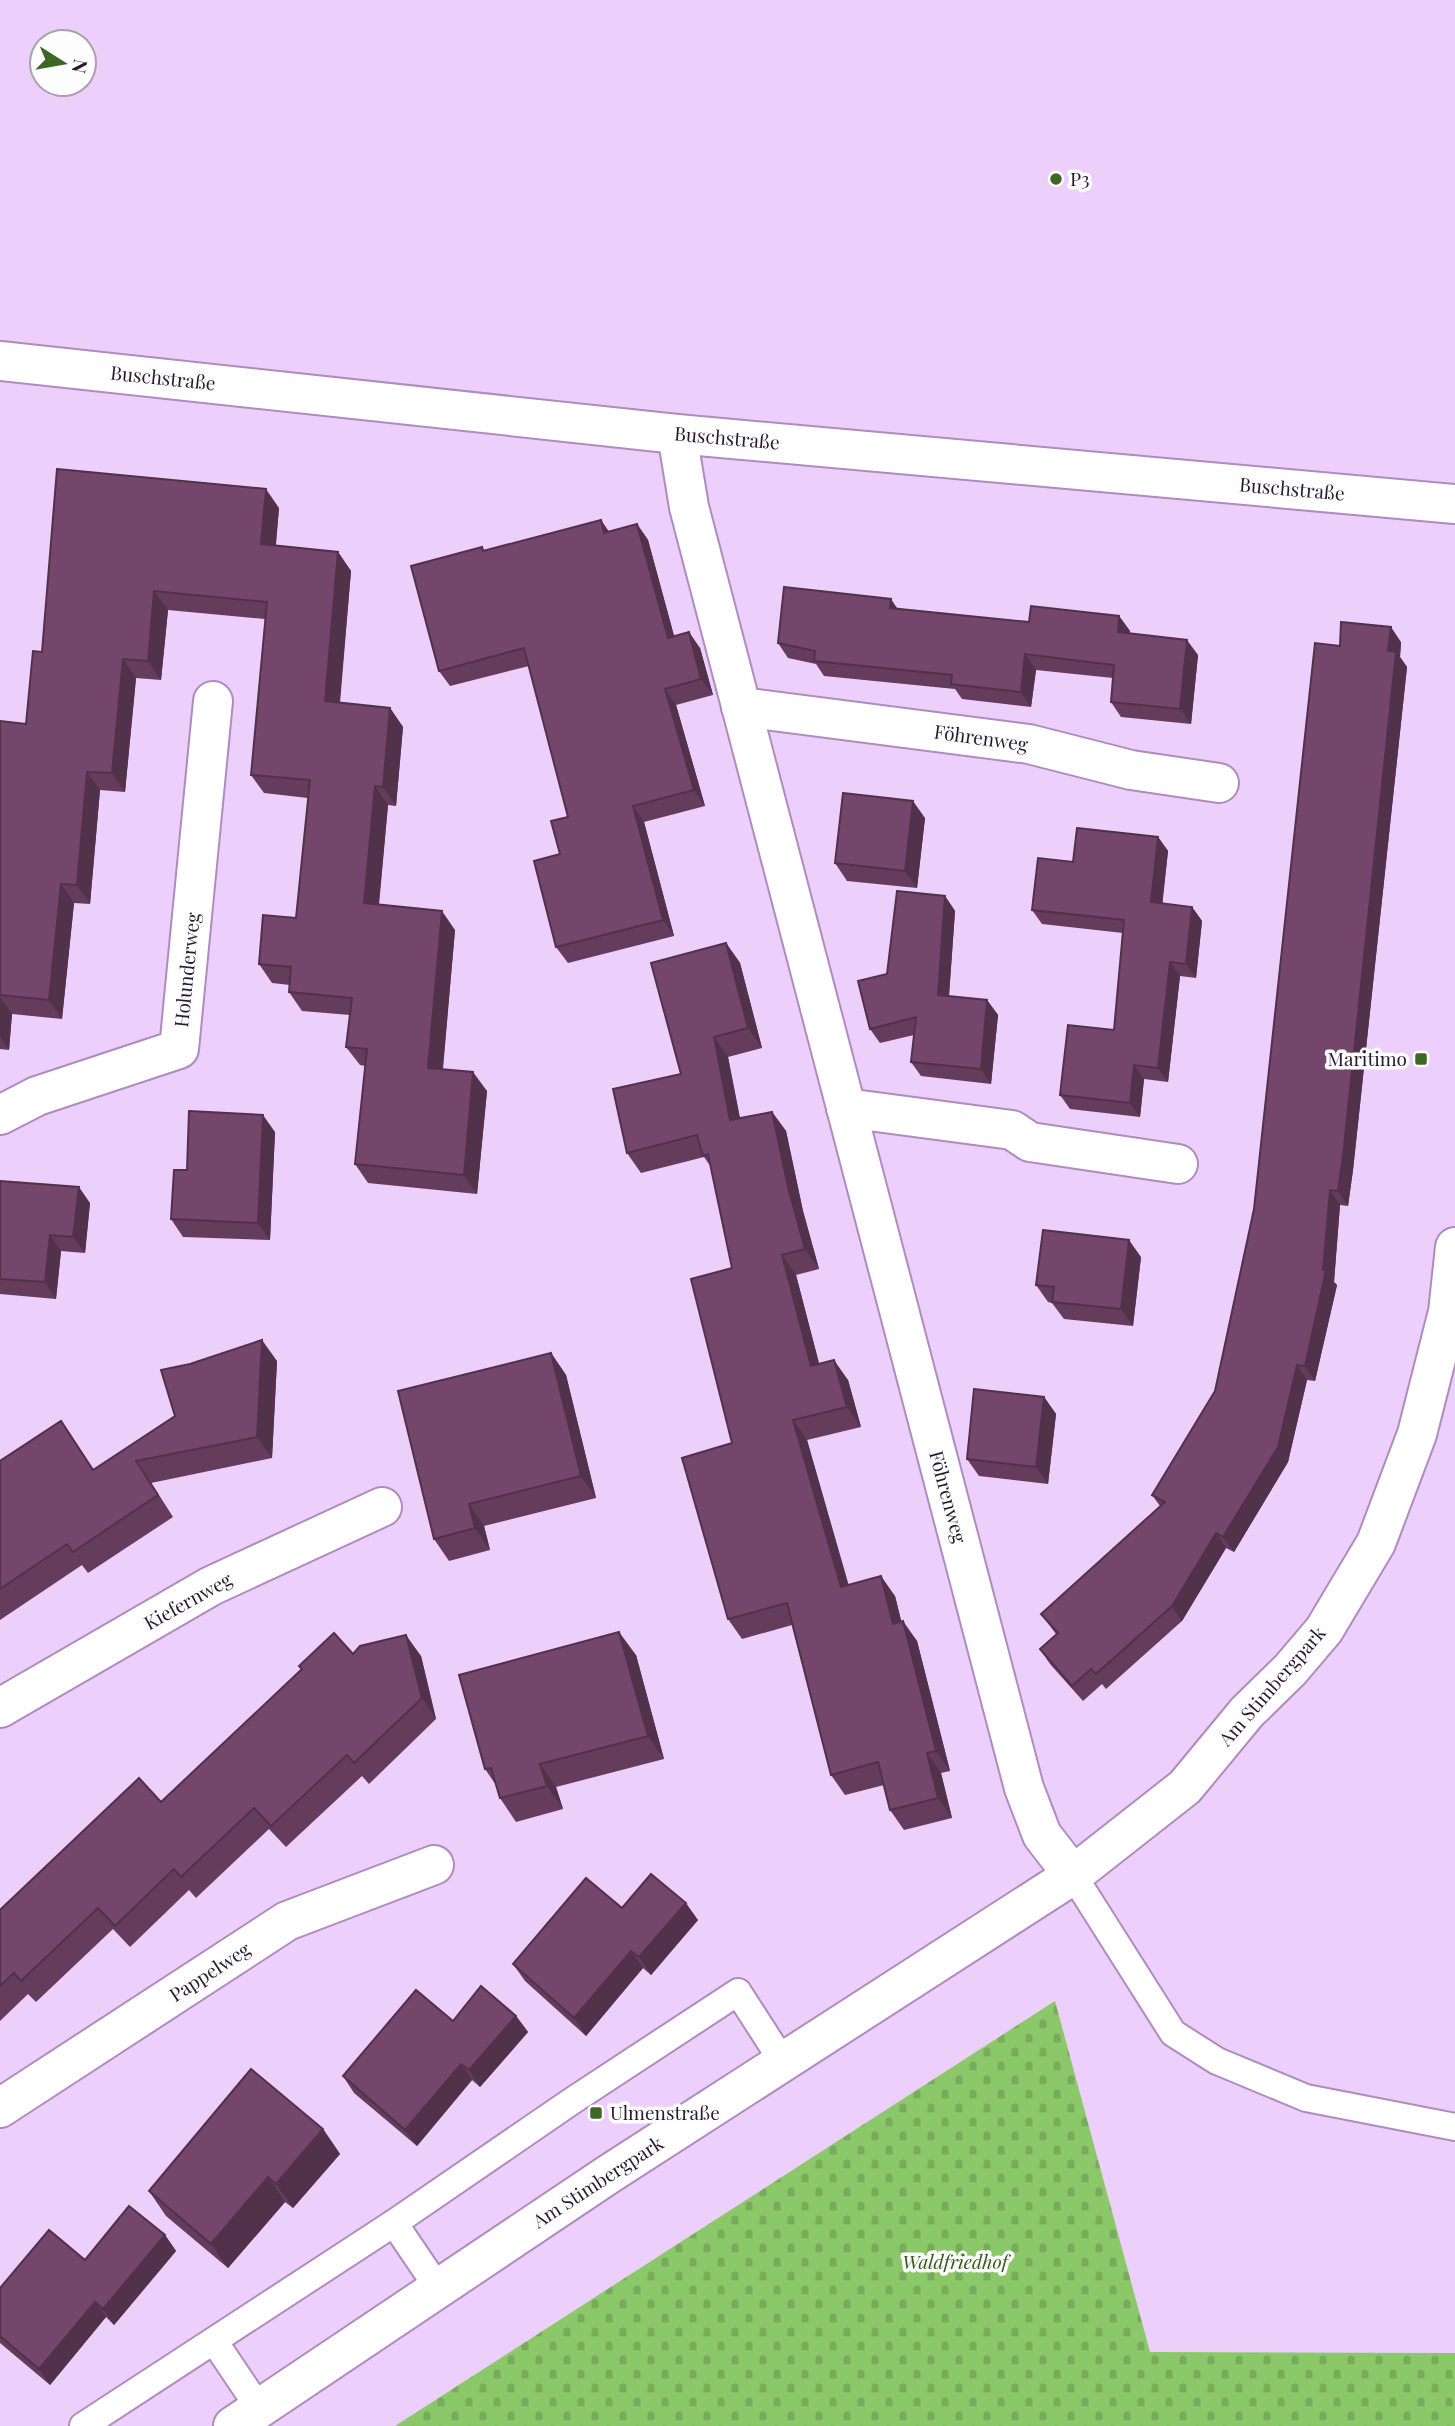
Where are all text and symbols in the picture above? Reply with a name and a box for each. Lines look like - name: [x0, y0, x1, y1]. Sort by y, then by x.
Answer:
- north arrow: [28, 28, 98, 98]
- text: N: [67, 57, 95, 76]
- place label: P3: [1070, 165, 1090, 191]
- marker: P3: [1048, 171, 1064, 187]
- street label: Buschstraße: [109, 359, 217, 395]
- street label: Buschstraße: [673, 419, 781, 455]
- street label: Buschstraße: [1238, 470, 1346, 506]
- street label: Föhrenweg: [932, 718, 1030, 756]
- street label: Holunderweg: [167, 911, 205, 1029]
- place label: Maritimo: [1327, 1045, 1407, 1071]
- marker: Maritimo: [1413, 1051, 1429, 1067]
- street label: Föhrenweg: [924, 1448, 974, 1546]
- street label: Kiefernweg: [139, 1565, 236, 1635]
- street label: Am Stimbergpark: [1211, 1619, 1331, 1752]
- street label: Pappelweg: [164, 1935, 255, 2007]
- place label: Ulmenstraße: [610, 2099, 720, 2125]
- marker: Ulmenstraße: [588, 2105, 604, 2121]
- street label: Am Stimbergpark: [526, 2129, 668, 2234]
- park label: Waldfriedhof: [902, 2248, 1012, 2274]

